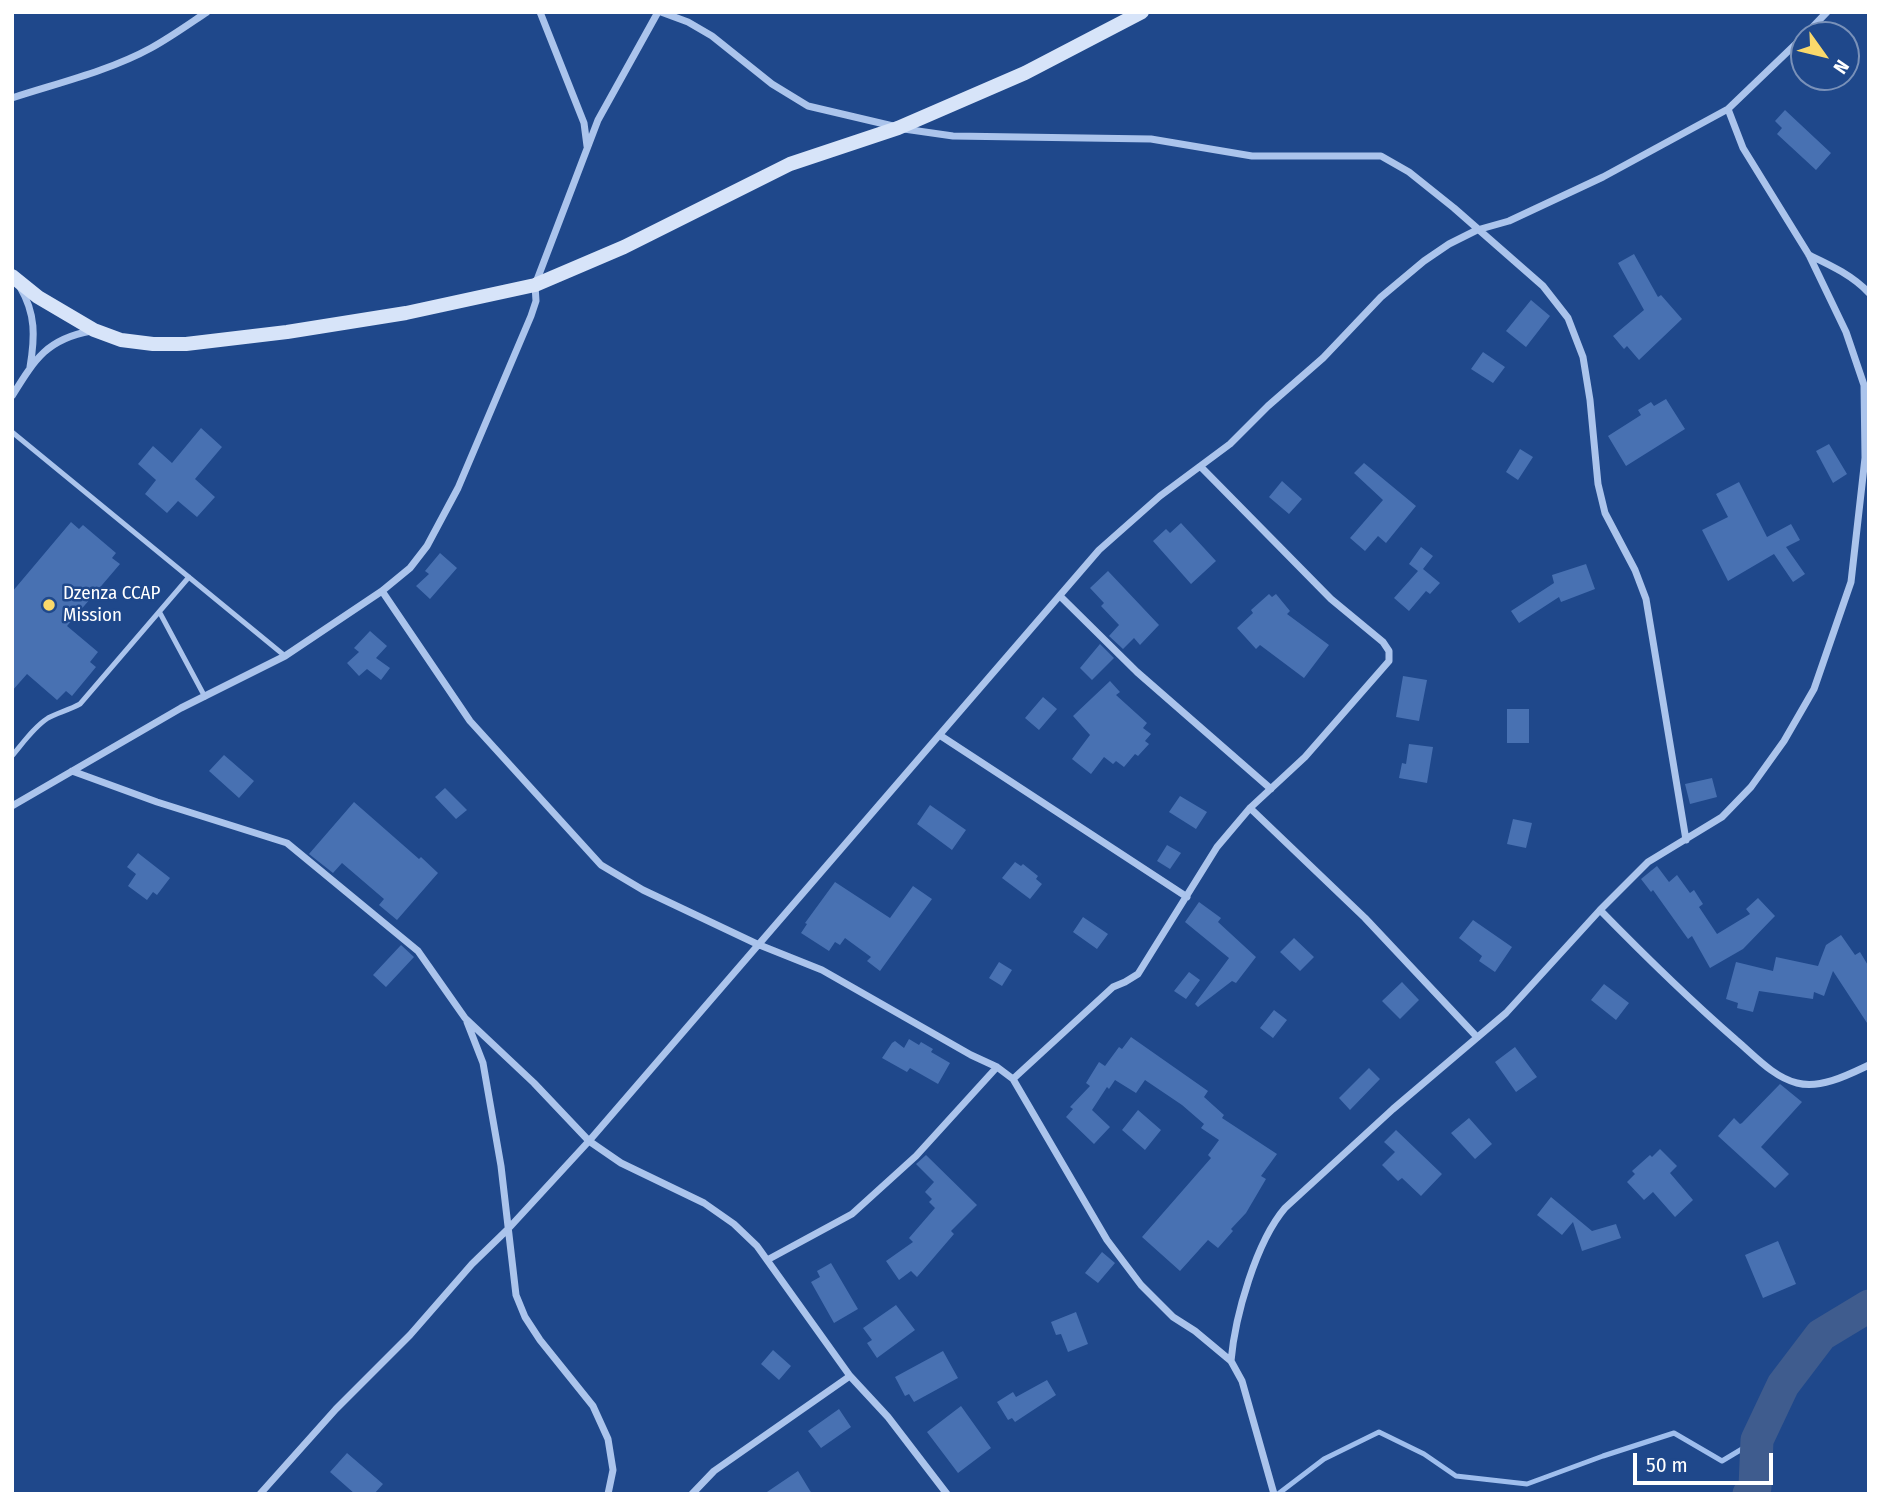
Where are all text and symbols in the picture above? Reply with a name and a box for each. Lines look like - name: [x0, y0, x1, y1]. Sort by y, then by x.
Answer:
- north arrow: [1790, 21, 1860, 91]
- text: N: [1828, 56, 1854, 78]
- place label: Dzenza CCAP Mission: [63, 583, 161, 627]
- marker: Dzenza CCAP Mission: [41, 597, 57, 613]
- scale bar: [1636, 1440, 1776, 1484]
- text: 50 m: [1646, 1452, 1688, 1478]

